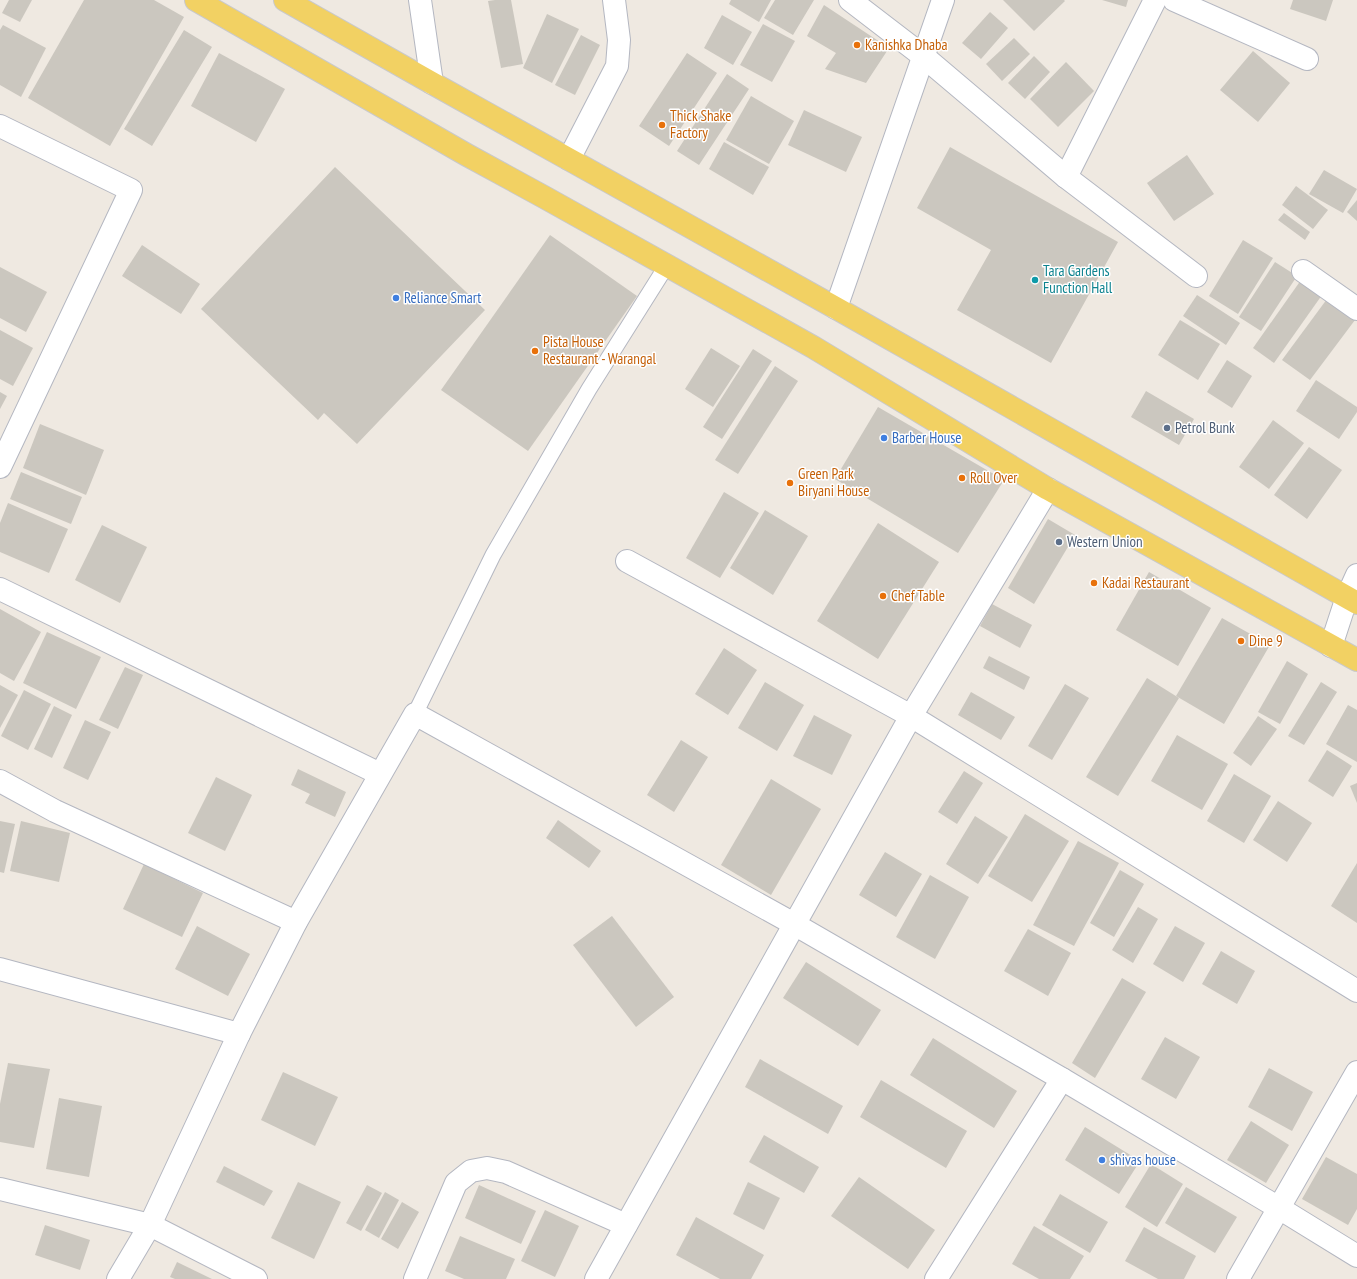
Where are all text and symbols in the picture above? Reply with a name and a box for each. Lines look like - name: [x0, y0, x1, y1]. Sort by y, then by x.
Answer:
- place label: Kanishka Dhaba: [865, 35, 948, 54]
- marker: Kanishka Dhaba: [852, 40, 862, 50]
- place label: Thick Shake Factory: [670, 106, 731, 142]
- marker: Thick Shake Factory: [657, 120, 667, 130]
- place label: Tara Gardens Function Hall: [1043, 261, 1113, 297]
- marker: Tara Gardens Function Hall: [1030, 275, 1040, 285]
- place label: Reliance Smart: [404, 288, 481, 307]
- marker: Reliance Smart: [391, 293, 401, 303]
- place label: Pista House Restaurant - Warangal: [543, 332, 656, 368]
- marker: Pista House Restaurant - Warangal: [530, 346, 540, 356]
- place label: Petrol Bunk: [1175, 418, 1235, 437]
- marker: Petrol Bunk: [1162, 423, 1172, 433]
- place label: Barber House: [892, 428, 961, 447]
- marker: Barber House: [879, 433, 889, 443]
- place label: Green Park Biryani House: [798, 464, 869, 500]
- place label: Roll Over: [970, 468, 1018, 487]
- marker: Roll Over: [957, 473, 967, 483]
- marker: Green Park Biryani House: [785, 478, 795, 488]
- place label: Western Union: [1067, 532, 1143, 551]
- marker: Western Union: [1054, 537, 1064, 547]
- place label: Kadai Restaurant: [1102, 573, 1189, 592]
- marker: Kadai Restaurant: [1089, 578, 1099, 588]
- place label: Chef Table: [891, 586, 945, 605]
- marker: Chef Table: [878, 591, 888, 601]
- place label: Dine 9: [1249, 631, 1283, 650]
- marker: Dine 9: [1236, 636, 1246, 646]
- place label: shivas house: [1110, 1150, 1176, 1169]
- marker: shivas house: [1097, 1155, 1107, 1165]

